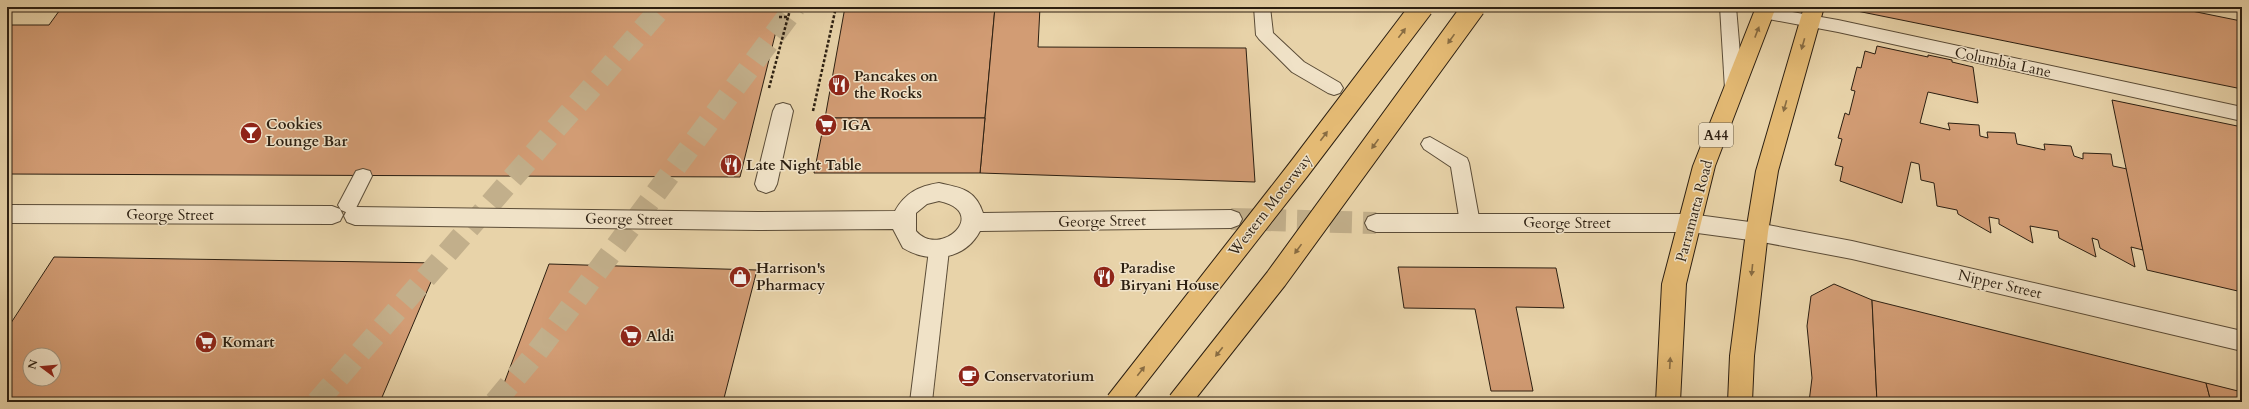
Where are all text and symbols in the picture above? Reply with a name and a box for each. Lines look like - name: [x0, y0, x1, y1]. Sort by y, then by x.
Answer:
- one-way arrow: [1754, 25, 1760, 37]
- one-way arrow: [1398, 27, 1407, 38]
- one-way arrow: [1447, 34, 1455, 44]
- one-way arrow: [1800, 38, 1806, 50]
- street label: Columbia Lane: [1953, 42, 2053, 82]
- place label: Pancakes on the Rocks: [854, 66, 938, 103]
- restaurant icon: Pancakes on the Rocks: [826, 72, 852, 98]
- one-way arrow: [1782, 99, 1788, 112]
- supermarket icon: IGA: [813, 112, 839, 138]
- place label: Cookies Lounge Bar: [266, 114, 348, 151]
- place label: IGA: [842, 115, 872, 135]
- bar icon: Cookies Lounge Bar: [238, 120, 264, 146]
- road number: A44: [1699, 123, 1733, 147]
- one-way arrow: [1320, 131, 1328, 142]
- one-way arrow: [1371, 139, 1379, 150]
- street label: Western Motorway: [1223, 150, 1316, 261]
- restaurant icon: Late Night Table: [718, 152, 744, 178]
- place label: Late Night Table: [746, 155, 862, 175]
- street label: Parramatta Road: [1671, 158, 1717, 264]
- street label: George Street: [126, 205, 214, 225]
- street label: George Street: [585, 208, 673, 230]
- street label: George Street: [1058, 210, 1146, 232]
- street label: George Street: [1523, 213, 1611, 233]
- one-way arrow: [1294, 244, 1302, 254]
- place label: Harrison's Pharmacy: [756, 258, 826, 295]
- place label: Paradise Biryani House: [1120, 258, 1219, 295]
- shop icon: Harrison's Pharmacy: [727, 264, 753, 290]
- restaurant icon: Paradise Biryani House: [1091, 264, 1117, 290]
- one-way arrow: [1749, 264, 1756, 277]
- street label: Nipper Street: [1956, 265, 2044, 303]
- supermarket icon: Aldi: [618, 323, 644, 349]
- place label: Aldi: [646, 326, 675, 346]
- supermarket icon: Komart: [193, 329, 219, 355]
- place label: Komart: [222, 332, 275, 352]
- north arrow: [22, 347, 62, 387]
- one-way arrow: [1214, 347, 1223, 358]
- text: N: [24, 357, 42, 371]
- one-way arrow: [1666, 357, 1673, 369]
- cafe icon: Conservatorium: [956, 363, 982, 389]
- place label: Conservatorium: [984, 366, 1095, 386]
- one-way arrow: [1137, 366, 1145, 377]

